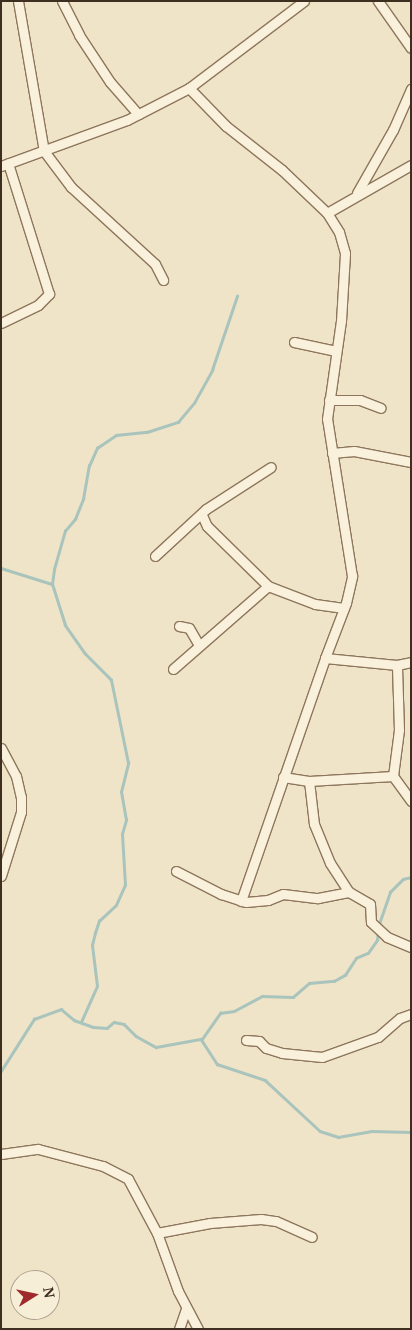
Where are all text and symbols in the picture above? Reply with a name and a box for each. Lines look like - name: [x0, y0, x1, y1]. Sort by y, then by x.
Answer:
- north arrow: [10, 1270, 60, 1320]
- text: N: [39, 1285, 60, 1300]

